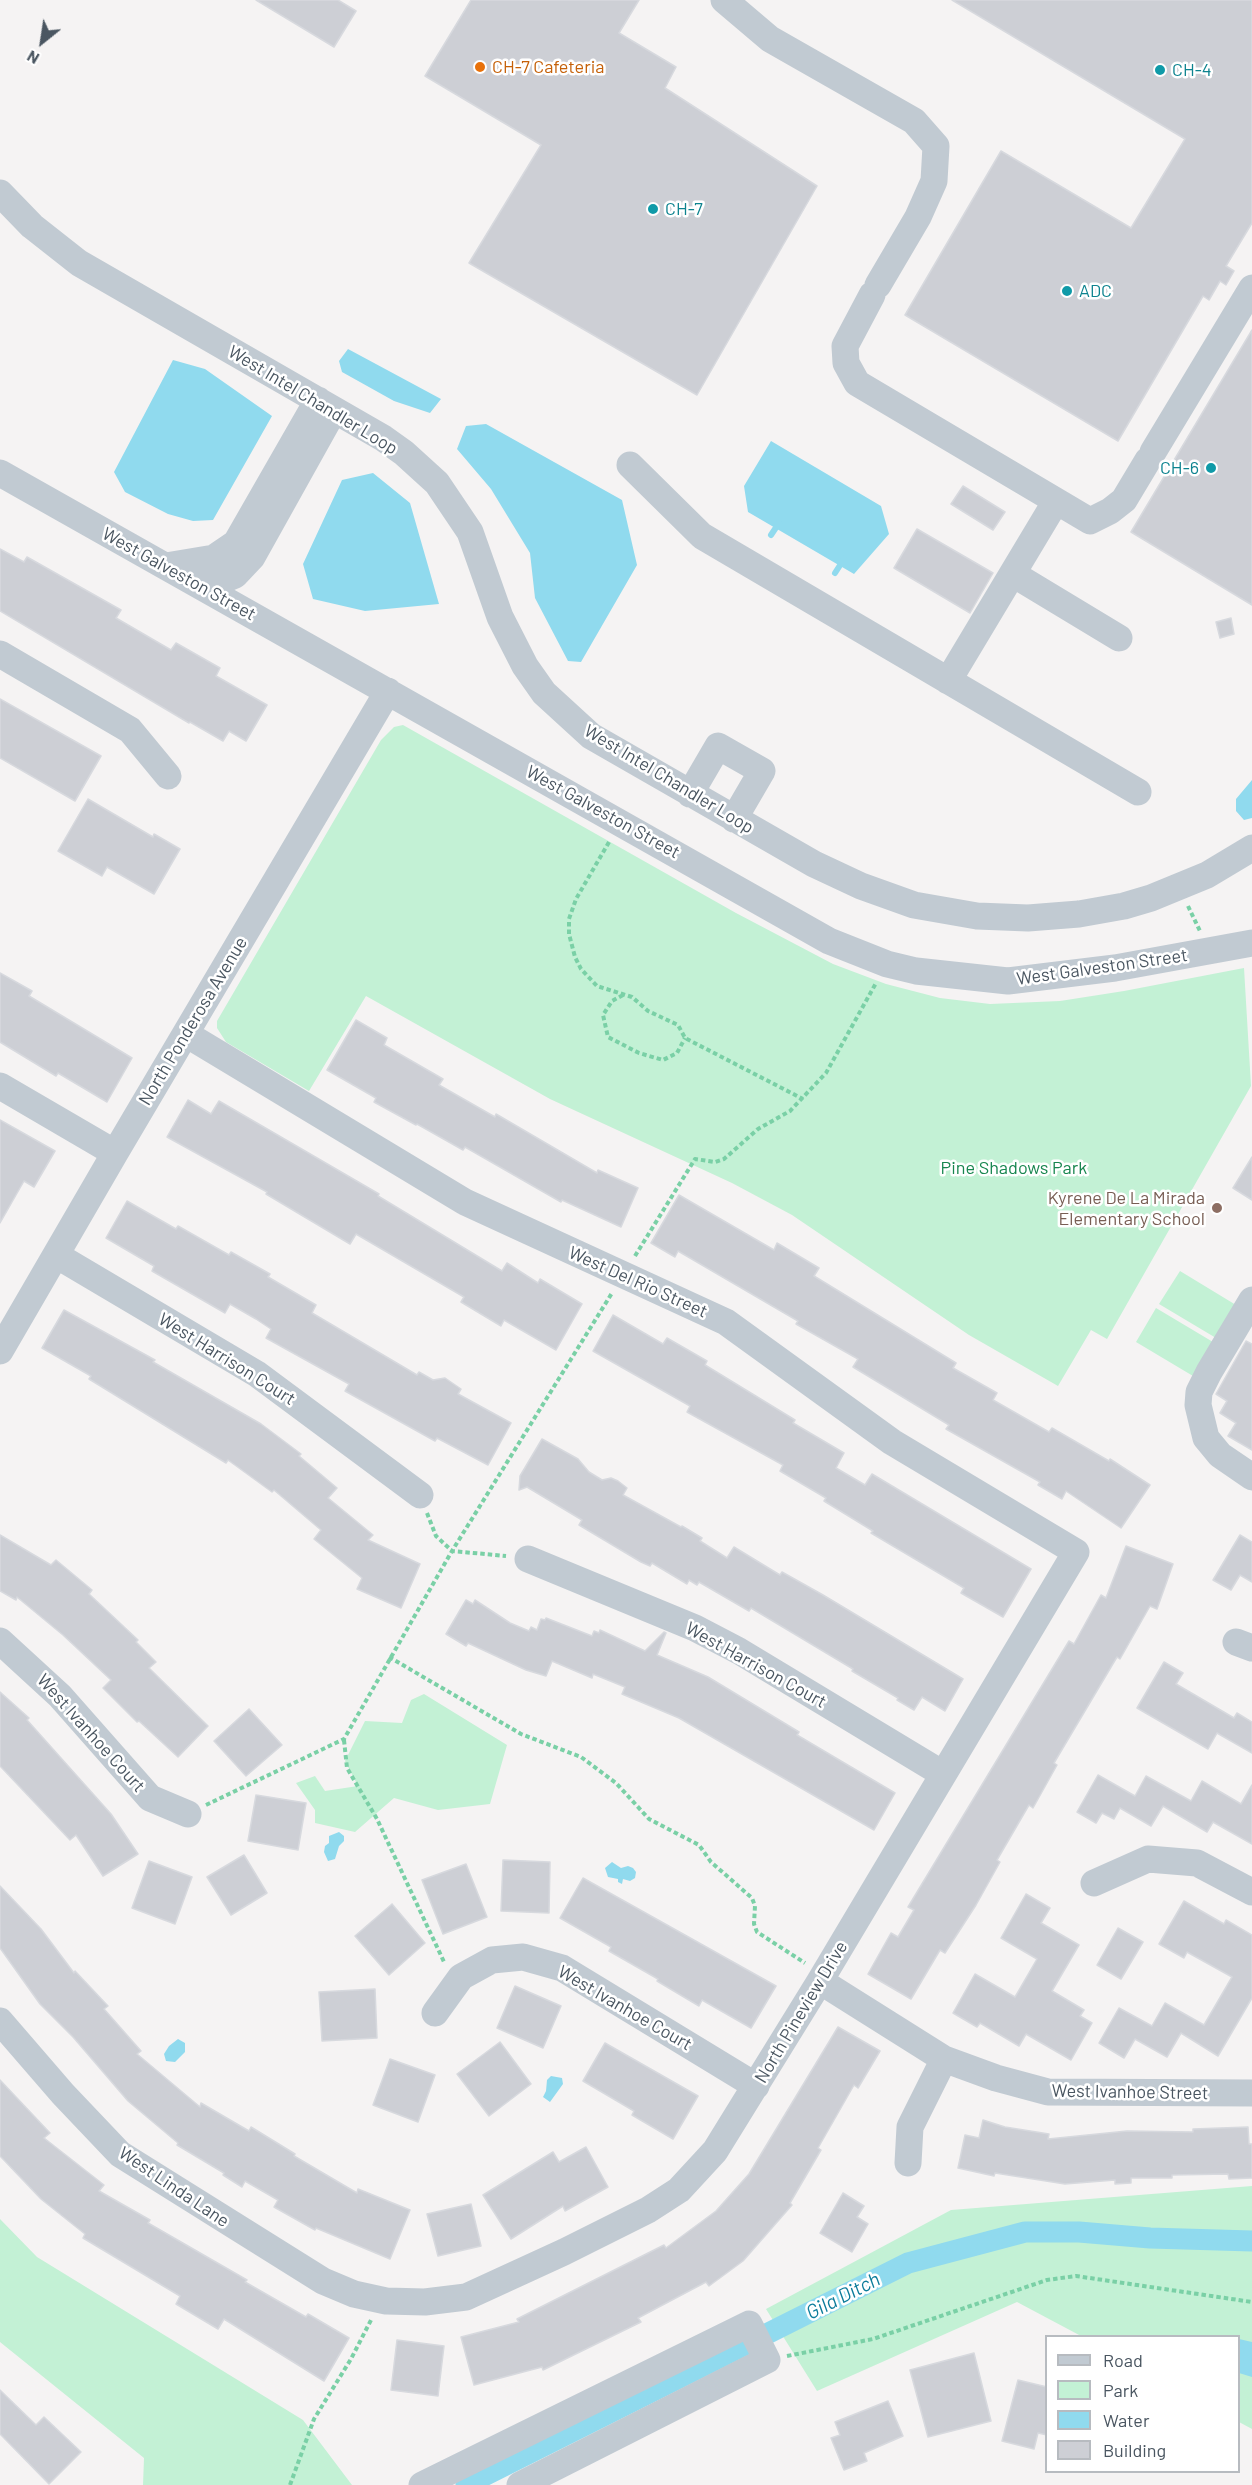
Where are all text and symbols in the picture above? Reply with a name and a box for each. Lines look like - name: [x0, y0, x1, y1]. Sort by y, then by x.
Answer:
- north arrow: [12, 12, 72, 72]
- text: N: [23, 47, 42, 69]
- place label: CH-7 Cafeteria: [492, 56, 604, 78]
- place label: CH-4: [1172, 59, 1212, 81]
- marker: CH-7 Cafeteria: [473, 60, 487, 74]
- marker: CH-4: [1153, 63, 1167, 77]
- place label: CH-7: [665, 198, 703, 220]
- marker: CH-7: [646, 202, 660, 216]
- place label: ADC: [1079, 280, 1112, 302]
- marker: ADC: [1060, 284, 1074, 298]
- street label: West Intel Chandler Loop: [224, 341, 402, 459]
- place label: CH-6: [1160, 457, 1199, 479]
- marker: CH-6: [1204, 461, 1218, 475]
- street label: West Galveston Street: [98, 523, 260, 625]
- street label: West Intel Chandler Loop: [580, 720, 758, 838]
- street label: West Galveston Street: [522, 761, 684, 863]
- street label: North Ponderosa Avenue: [134, 933, 252, 1109]
- street label: West Galveston Street: [1015, 944, 1189, 990]
- park label: Pine Shadows Park: [941, 1157, 1087, 1179]
- place label: Kyrene De La Mirada Elementary School: [1048, 1187, 1205, 1230]
- marker: Kyrene De La Mirada Elementary School: [1210, 1201, 1224, 1215]
- street label: West Del Rio Street: [565, 1242, 711, 1322]
- street label: West Harrison Court: [155, 1308, 299, 1410]
- street label: West Harrison Court: [682, 1617, 830, 1713]
- street label: West Ivanhoe Court: [32, 1670, 150, 1796]
- street label: North Pineview Drive: [750, 1937, 852, 2087]
- street label: West Ivanhoe Court: [554, 1961, 696, 2055]
- street label: West Ivanhoe Street: [1051, 2080, 1209, 2104]
- street label: West Linda Lane: [115, 2142, 233, 2232]
- water label: Gila Ditch: [802, 2267, 884, 2325]
- legend: [1045, 2335, 1240, 2473]
- text: Road: [1103, 2349, 1143, 2371]
- text: Park: [1103, 2379, 1138, 2401]
- text: Water: [1103, 2409, 1150, 2431]
- text: Building: [1103, 2439, 1166, 2461]

